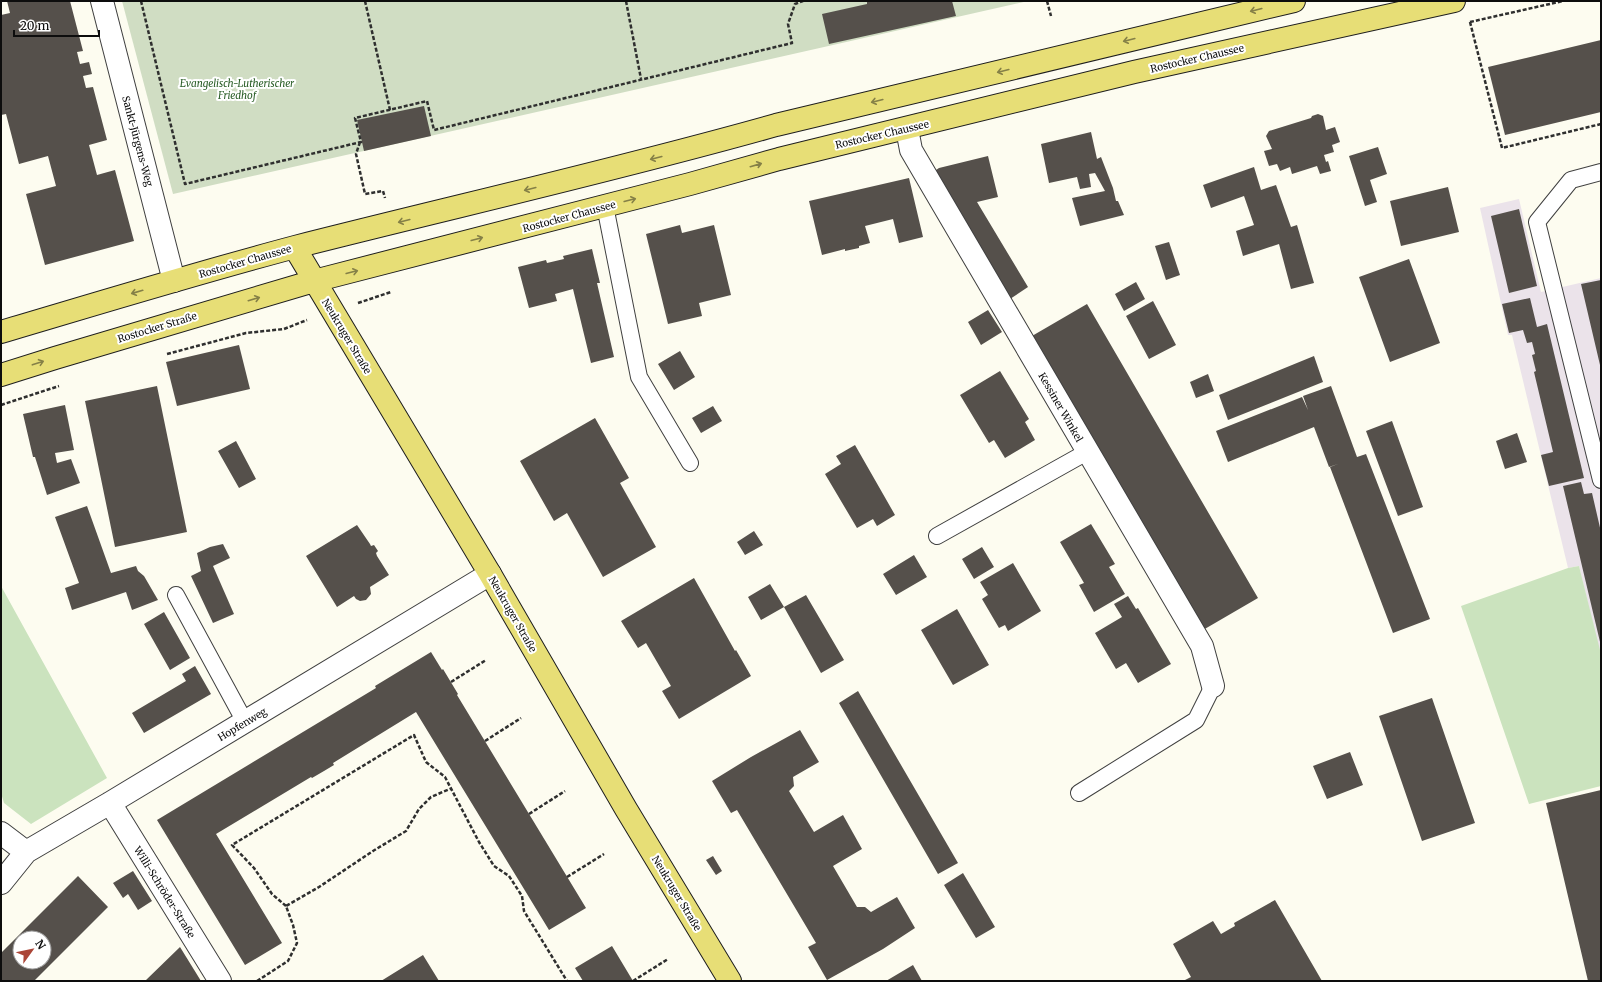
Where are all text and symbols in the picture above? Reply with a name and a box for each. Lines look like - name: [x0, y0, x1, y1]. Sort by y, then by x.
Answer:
- one-way arrow: [1250, 7, 1263, 14]
- scale bar: [14, 12, 99, 38]
- text: 20 m: [20, 18, 49, 33]
- one-way arrow: [1123, 37, 1136, 45]
- street label: Rostocker Chaussee: [1149, 41, 1245, 76]
- one-way arrow: [997, 67, 1010, 75]
- park label: Evangelisch-Lutherischer Friedhof: [180, 77, 295, 102]
- street label: Sankt-Jürgens-Weg: [119, 94, 156, 188]
- one-way arrow: [870, 98, 883, 106]
- street label: Rostocker Chaussee: [834, 117, 930, 152]
- one-way arrow: [650, 155, 663, 162]
- one-way arrow: [749, 161, 762, 168]
- one-way arrow: [523, 186, 536, 194]
- one-way arrow: [624, 196, 637, 203]
- street label: Rostocker Chaussee: [521, 198, 617, 235]
- one-way arrow: [397, 217, 410, 225]
- one-way arrow: [471, 235, 484, 243]
- street label: Rostocker Chaussee: [197, 242, 293, 281]
- one-way arrow: [345, 267, 358, 275]
- one-way arrow: [131, 289, 144, 296]
- one-way arrow: [247, 294, 260, 302]
- street label: Neukruger Straße: [319, 296, 374, 376]
- street label: Rostocker Straße: [116, 309, 198, 346]
- one-way arrow: [31, 359, 44, 366]
- street label: Kessiner Winkel: [1035, 370, 1086, 444]
- street label: Neukruger Straße: [486, 574, 540, 655]
- street label: Hopfenweg: [215, 705, 269, 744]
- street label: Willi-Schröder-Straße: [131, 843, 198, 941]
- street label: Neukruger Straße: [649, 853, 704, 933]
- north arrow: [12, 930, 52, 970]
- text: N: [32, 937, 49, 952]

